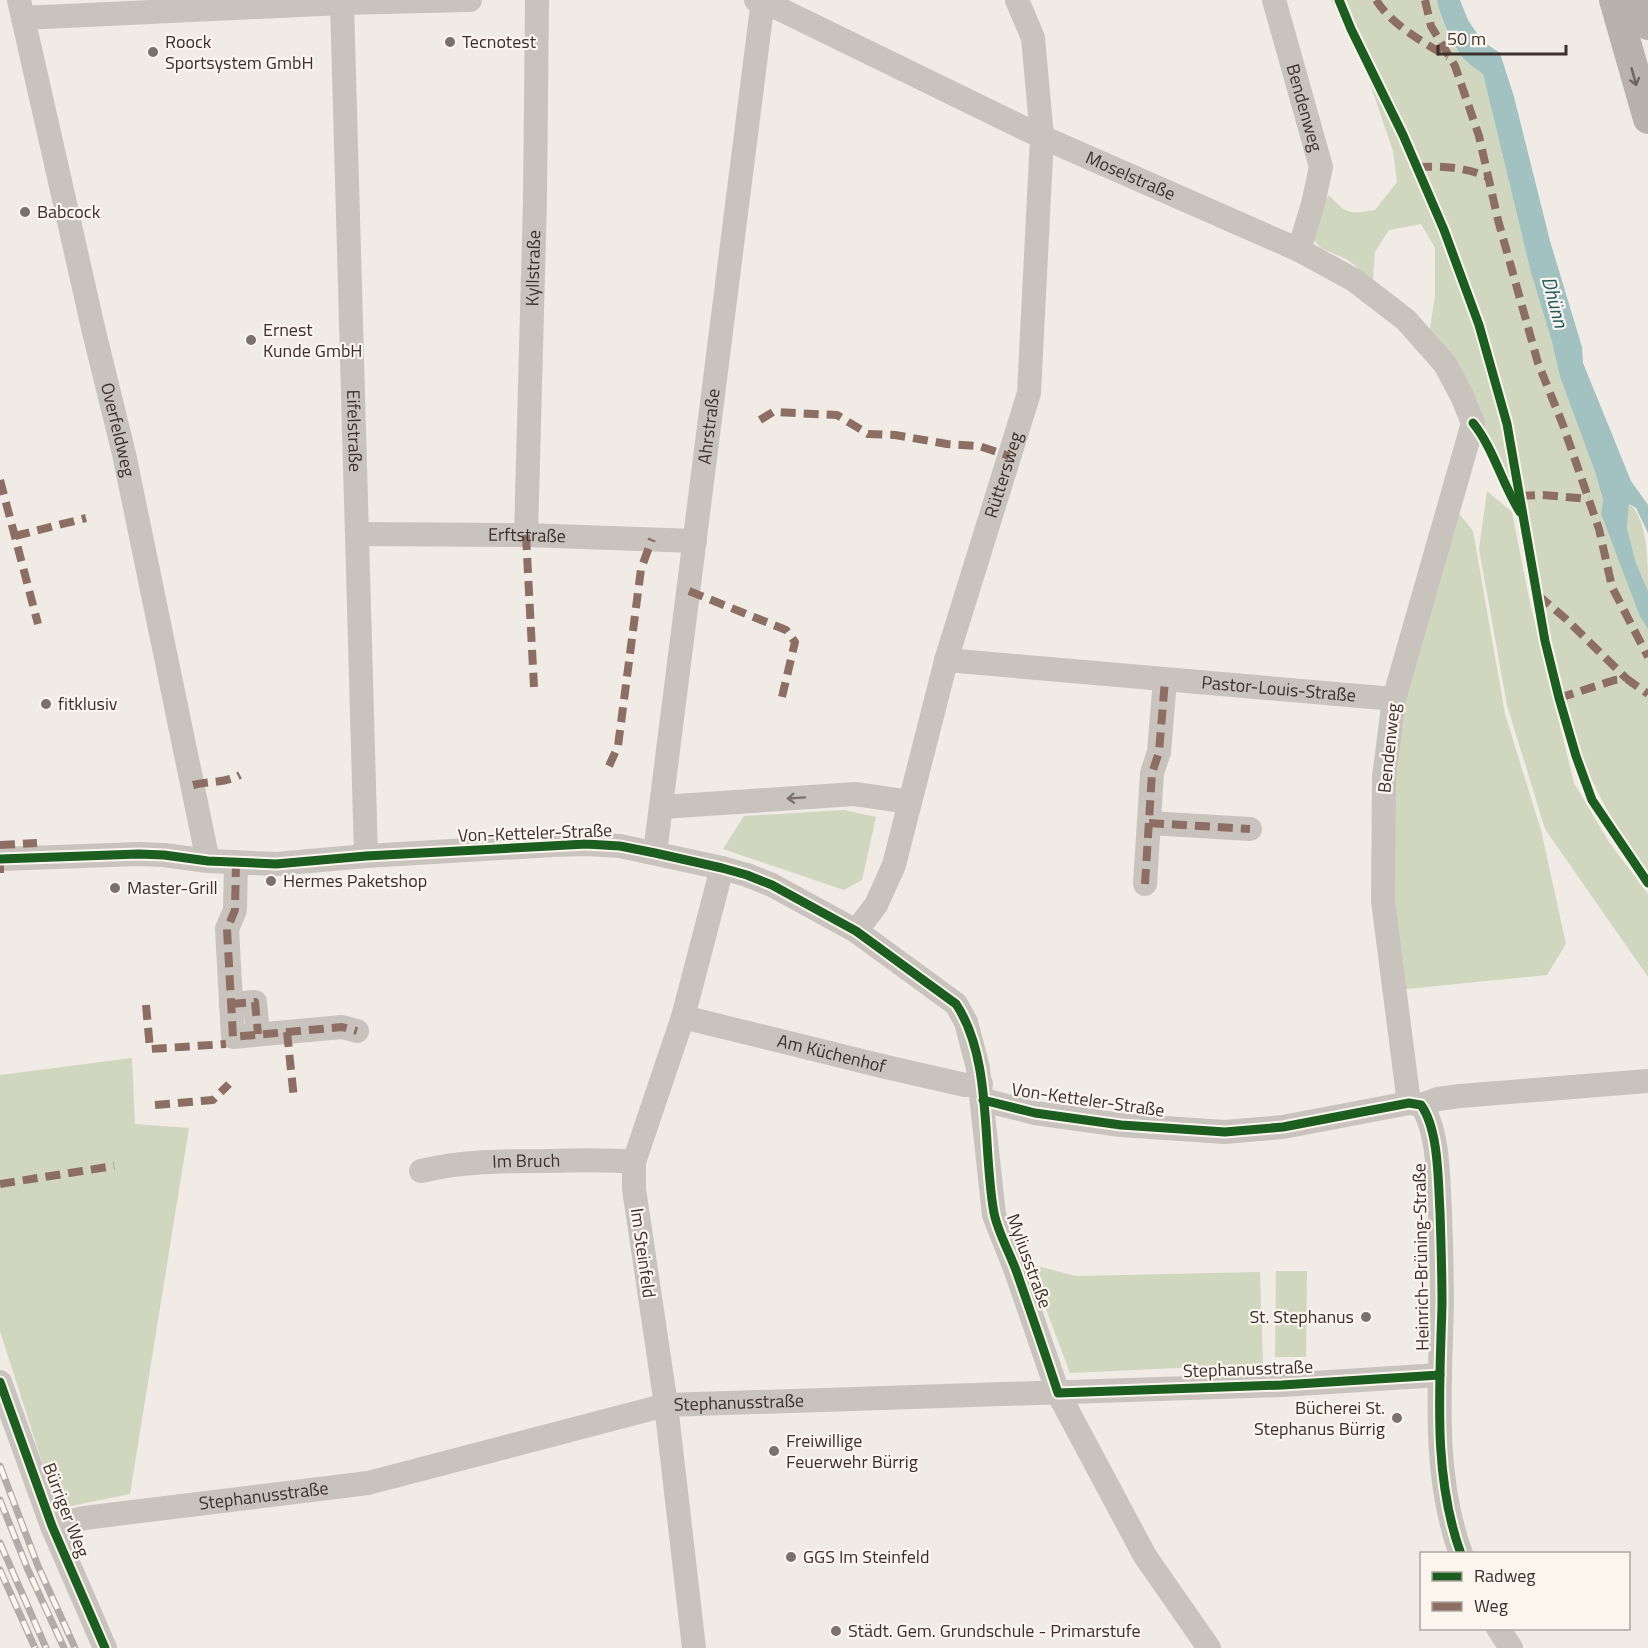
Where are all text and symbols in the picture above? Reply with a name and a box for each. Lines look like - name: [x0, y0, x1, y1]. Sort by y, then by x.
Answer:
- scale bar: [1438, 18, 1566, 56]
- text: 50 m: [1447, 25, 1486, 52]
- place label: Roock Sportsystem GmbH: [165, 28, 314, 76]
- place label: Tecnotest: [462, 28, 537, 55]
- marker: Tecnotest: [443, 35, 457, 49]
- marker: Roock Sportsystem GmbH: [146, 45, 160, 59]
- street label: Bendenweg: [1280, 61, 1330, 155]
- one-way arrow: [1629, 67, 1641, 86]
- street label: Moselstraße: [1081, 144, 1180, 207]
- place label: Babcock: [37, 198, 101, 225]
- marker: Babcock: [18, 205, 32, 219]
- street label: Kyllstraße: [518, 230, 547, 307]
- water label: Dhünn: [1534, 273, 1577, 332]
- place label: Ernest Kunde GmbH: [263, 316, 362, 364]
- marker: Ernest Kunde GmbH: [244, 333, 258, 347]
- street label: Overfeldweg: [94, 380, 142, 479]
- street label: Ahrstraße: [690, 387, 727, 466]
- street label: Eifelstraße: [340, 389, 369, 472]
- street label: Rüttersweg: [977, 428, 1029, 521]
- street label: Erftstraße: [488, 521, 566, 549]
- street label: Pastor-Louis-Straße: [1200, 668, 1357, 709]
- place label: fitklusiv: [58, 690, 118, 717]
- marker: fitklusiv: [39, 697, 53, 711]
- street label: Bendenweg: [1370, 702, 1407, 794]
- one-way arrow: [787, 792, 807, 803]
- street label: Von-Ketteler-Straße: [457, 816, 613, 849]
- place label: Hermes Paketshop: [283, 867, 427, 894]
- place label: Master-Grill: [127, 874, 218, 901]
- marker: Hermes Paketshop: [264, 874, 278, 888]
- marker: Master-Grill: [108, 881, 122, 895]
- street label: Am Küchenhof: [775, 1027, 889, 1079]
- street label: Von-Ketteler-Straße: [1010, 1075, 1166, 1124]
- street label: Im Bruch: [492, 1147, 561, 1175]
- street label: Heinrich-Brüning-Straße: [1405, 1163, 1436, 1351]
- street label: Im Steinfeld: [624, 1206, 663, 1300]
- street label: Myliusstraße: [1000, 1210, 1059, 1312]
- place label: St. Stephanus: [1249, 1303, 1354, 1330]
- marker: St. Stephanus: [1359, 1310, 1373, 1324]
- street label: Stephanusstraße: [1182, 1353, 1313, 1384]
- street label: Stephanusstraße: [673, 1387, 804, 1418]
- place label: Bücherei St. Stephanus Bürrig: [1254, 1394, 1385, 1442]
- marker: Bücherei St. Stephanus Bürrig: [1390, 1411, 1404, 1425]
- place label: Freiwillige Feuerwehr Bürrig: [786, 1427, 918, 1475]
- marker: Freiwillige Feuerwehr Bürrig: [767, 1444, 781, 1458]
- street label: Bürriger Weg: [36, 1459, 97, 1561]
- street label: Stephanusstraße: [197, 1474, 330, 1517]
- place label: GGS Im Steinfeld: [803, 1543, 930, 1570]
- marker: GGS Im Steinfeld: [784, 1550, 798, 1564]
- legend: [1420, 1552, 1630, 1630]
- text: Radweg: [1474, 1562, 1536, 1589]
- text: Weg: [1474, 1592, 1508, 1619]
- place label: Städt. Gem. Grundschule - Primarstufe: [848, 1617, 1141, 1644]
- marker: Städt. Gem. Grundschule - Primarstufe: [829, 1624, 843, 1638]

